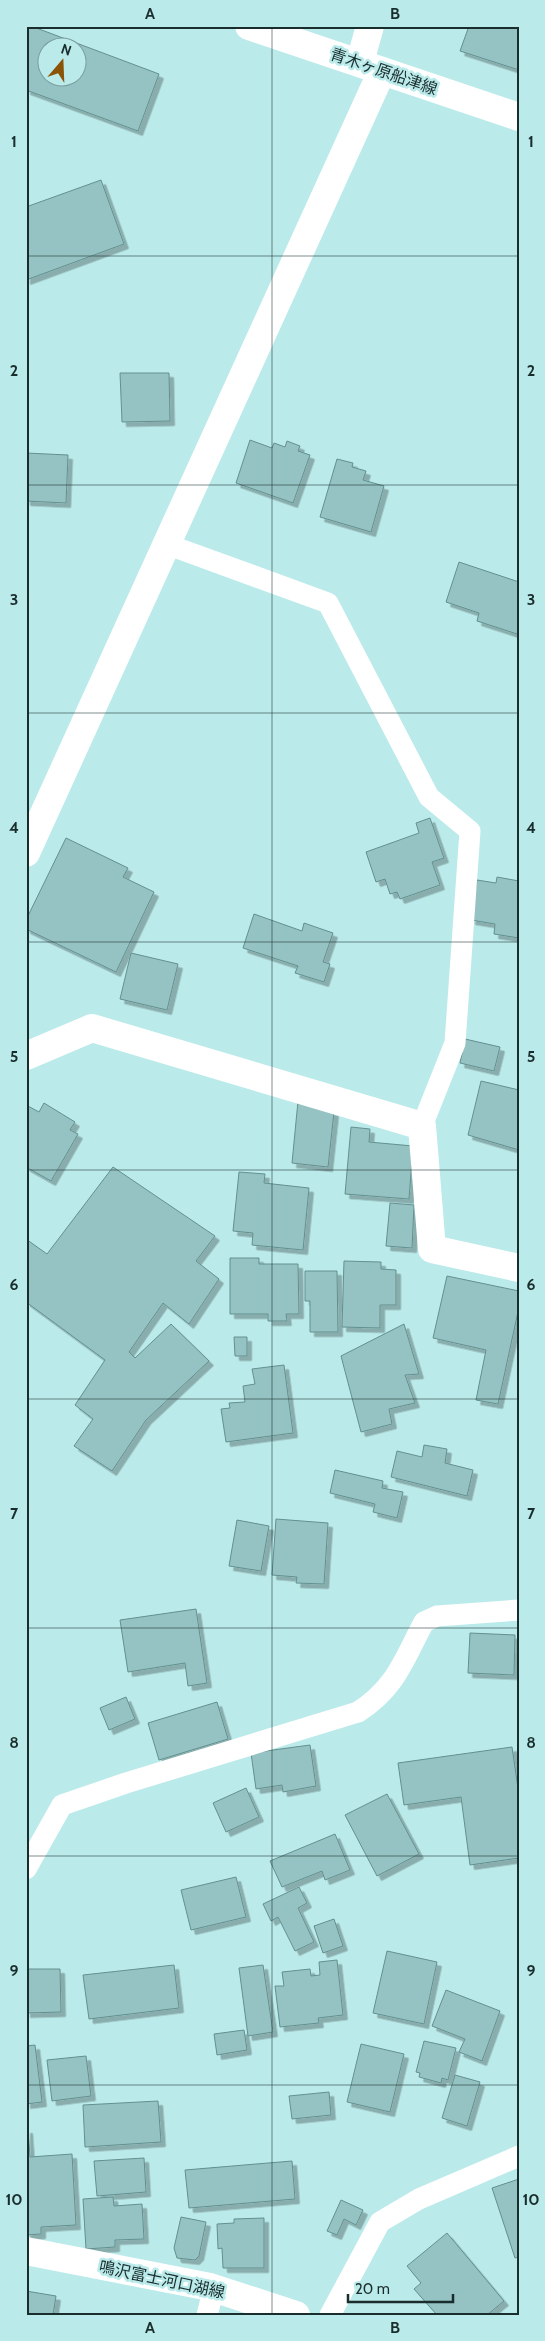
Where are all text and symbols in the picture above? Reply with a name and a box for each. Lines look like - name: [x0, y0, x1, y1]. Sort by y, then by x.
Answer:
- text: A: [145, 4, 155, 23]
- text: B: [390, 4, 400, 23]
- north arrow: [38, 38, 88, 88]
- text: N: [59, 40, 74, 60]
- street label: 青木ヶ原船津線: [328, 44, 440, 99]
- text: 1: [11, 132, 17, 151]
- text: 1: [528, 132, 534, 151]
- text: 2: [10, 361, 18, 380]
- text: 2: [527, 361, 535, 380]
- text: 3: [10, 590, 18, 609]
- text: 3: [527, 590, 535, 609]
- text: 4: [9, 818, 19, 837]
- text: 4: [526, 818, 536, 837]
- text: 5: [10, 1047, 18, 1066]
- text: 5: [527, 1047, 535, 1066]
- text: 6: [10, 1275, 19, 1294]
- text: 6: [527, 1275, 536, 1294]
- text: 7: [10, 1504, 19, 1523]
- text: 7: [527, 1504, 536, 1523]
- text: 8: [9, 1733, 19, 1752]
- text: 8: [526, 1733, 536, 1752]
- text: 9: [10, 1961, 19, 1980]
- text: 9: [527, 1961, 536, 1980]
- text: 10: [5, 2190, 23, 2209]
- text: 10: [522, 2190, 540, 2209]
- street label: 鳴沢富士河口湖線: [97, 2257, 226, 2302]
- scale bar: [348, 2271, 452, 2303]
- text: 20 m: [355, 2280, 390, 2298]
- text: A: [145, 2318, 155, 2337]
- text: B: [390, 2318, 400, 2337]

